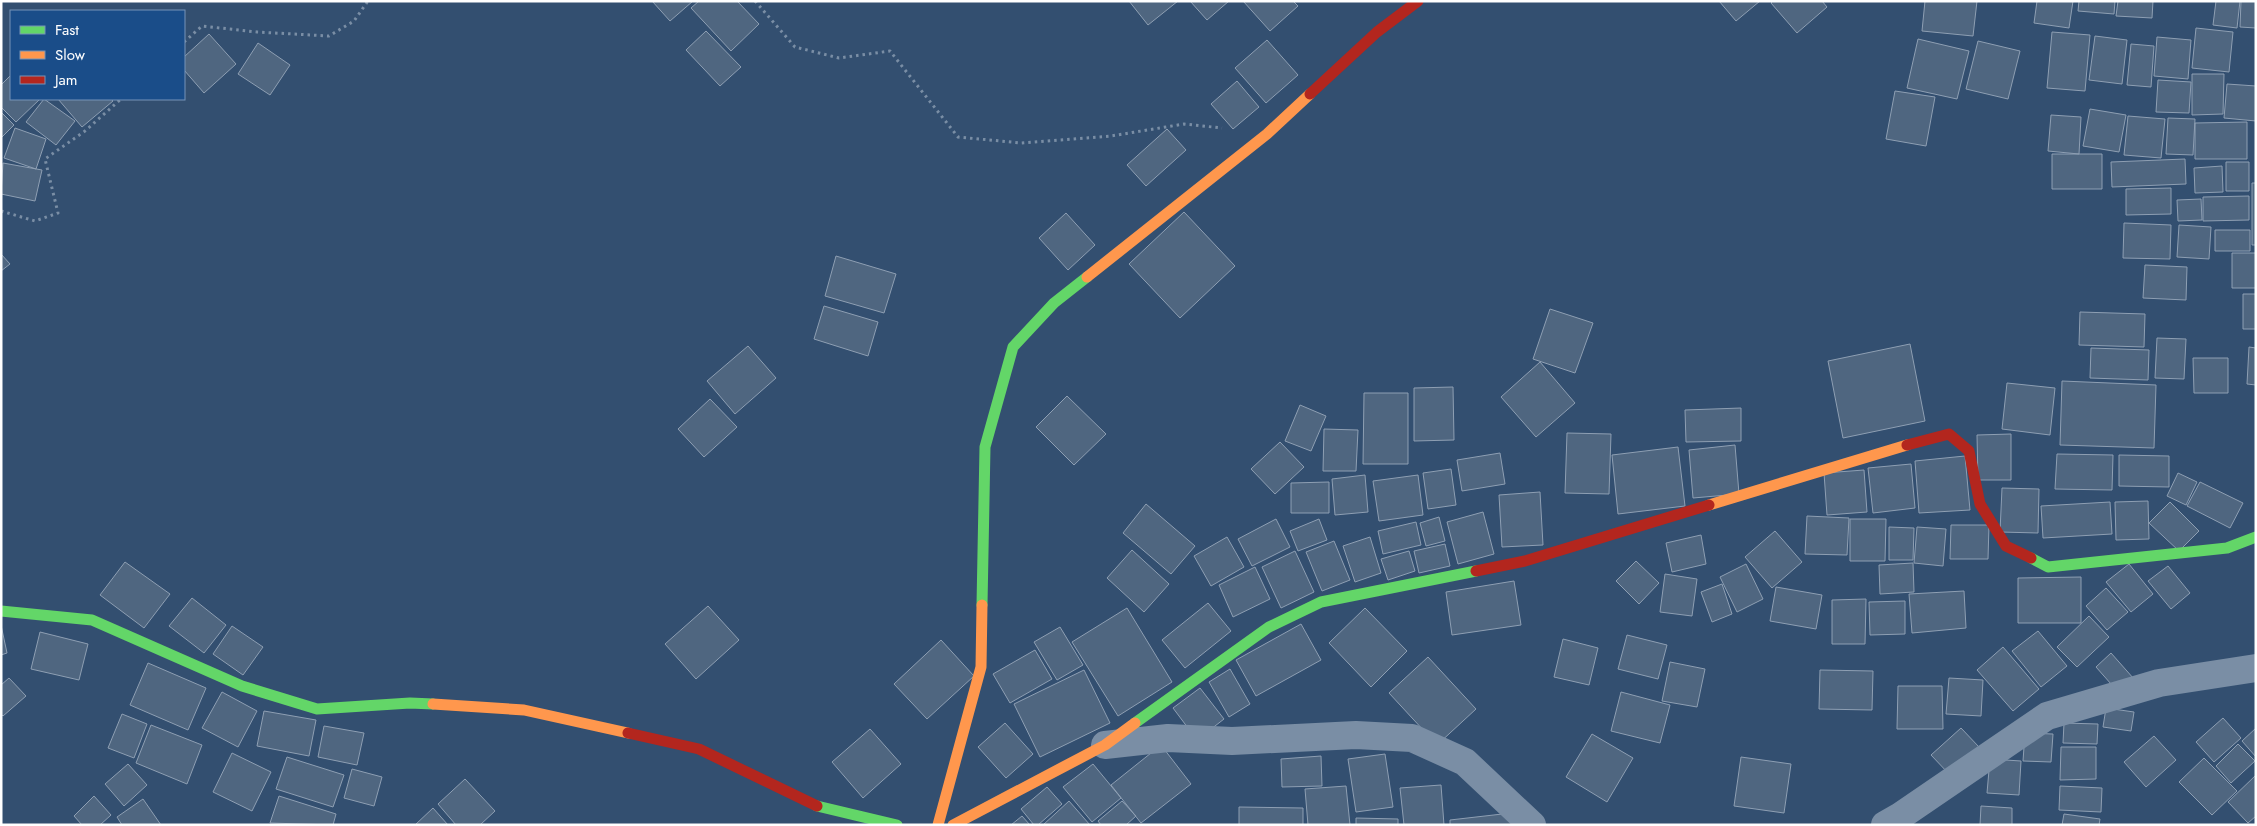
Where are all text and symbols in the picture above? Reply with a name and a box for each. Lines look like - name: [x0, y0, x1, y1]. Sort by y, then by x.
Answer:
- legend: [10, 10, 185, 100]
- text: Fast: [55, 19, 79, 41]
- text: Slow: [55, 44, 86, 66]
- text: Jam: [53, 69, 78, 91]

